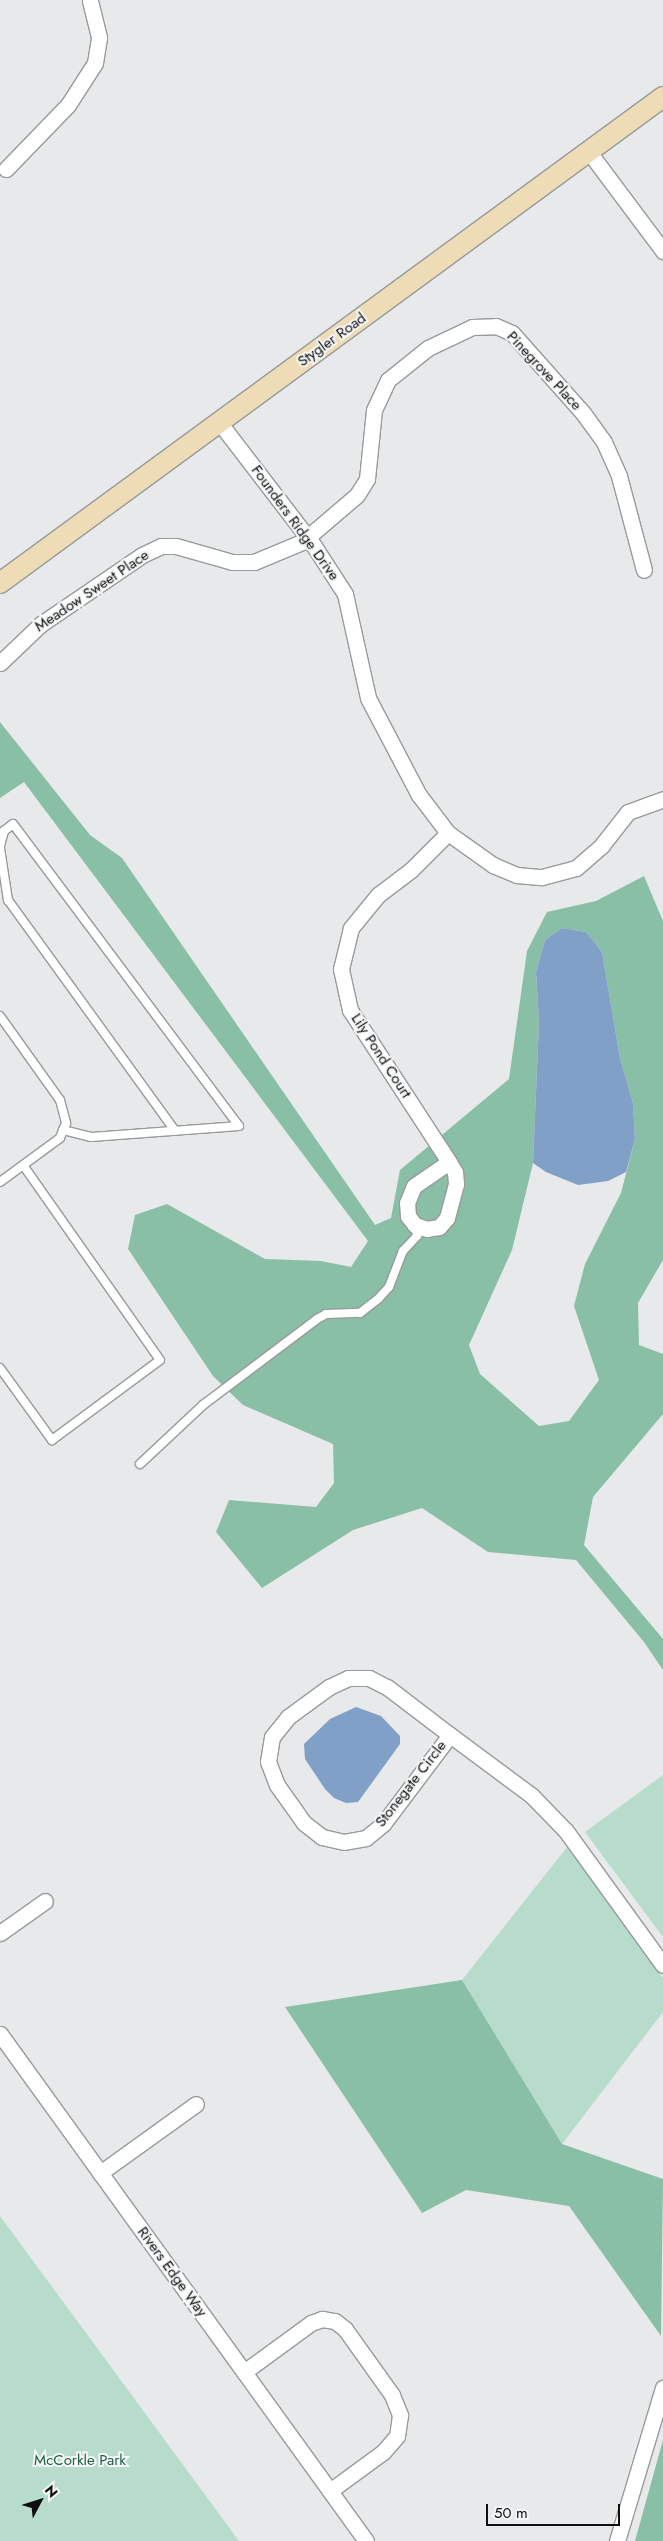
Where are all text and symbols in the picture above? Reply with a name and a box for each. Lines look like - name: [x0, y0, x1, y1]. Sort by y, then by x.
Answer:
- street label: Stygler Road: [294, 309, 370, 371]
- street label: Pinegrove Place: [503, 328, 585, 414]
- street label: Founders Ridge Drive: [247, 462, 343, 584]
- street label: Meadow Sweet Place: [31, 546, 153, 636]
- street label: Lily Pond Court: [347, 1010, 415, 1102]
- street label: Stonegate Circle: [372, 1737, 450, 1831]
- street label: Rivers Edge Way: [133, 2224, 211, 2320]
- park label: McCorkle Park: [34, 2452, 126, 2470]
- north arrow: [15, 2476, 65, 2526]
- text: N: [40, 2481, 63, 2502]
- scale bar: [488, 2494, 622, 2526]
- text: 50 m: [494, 2502, 528, 2524]

